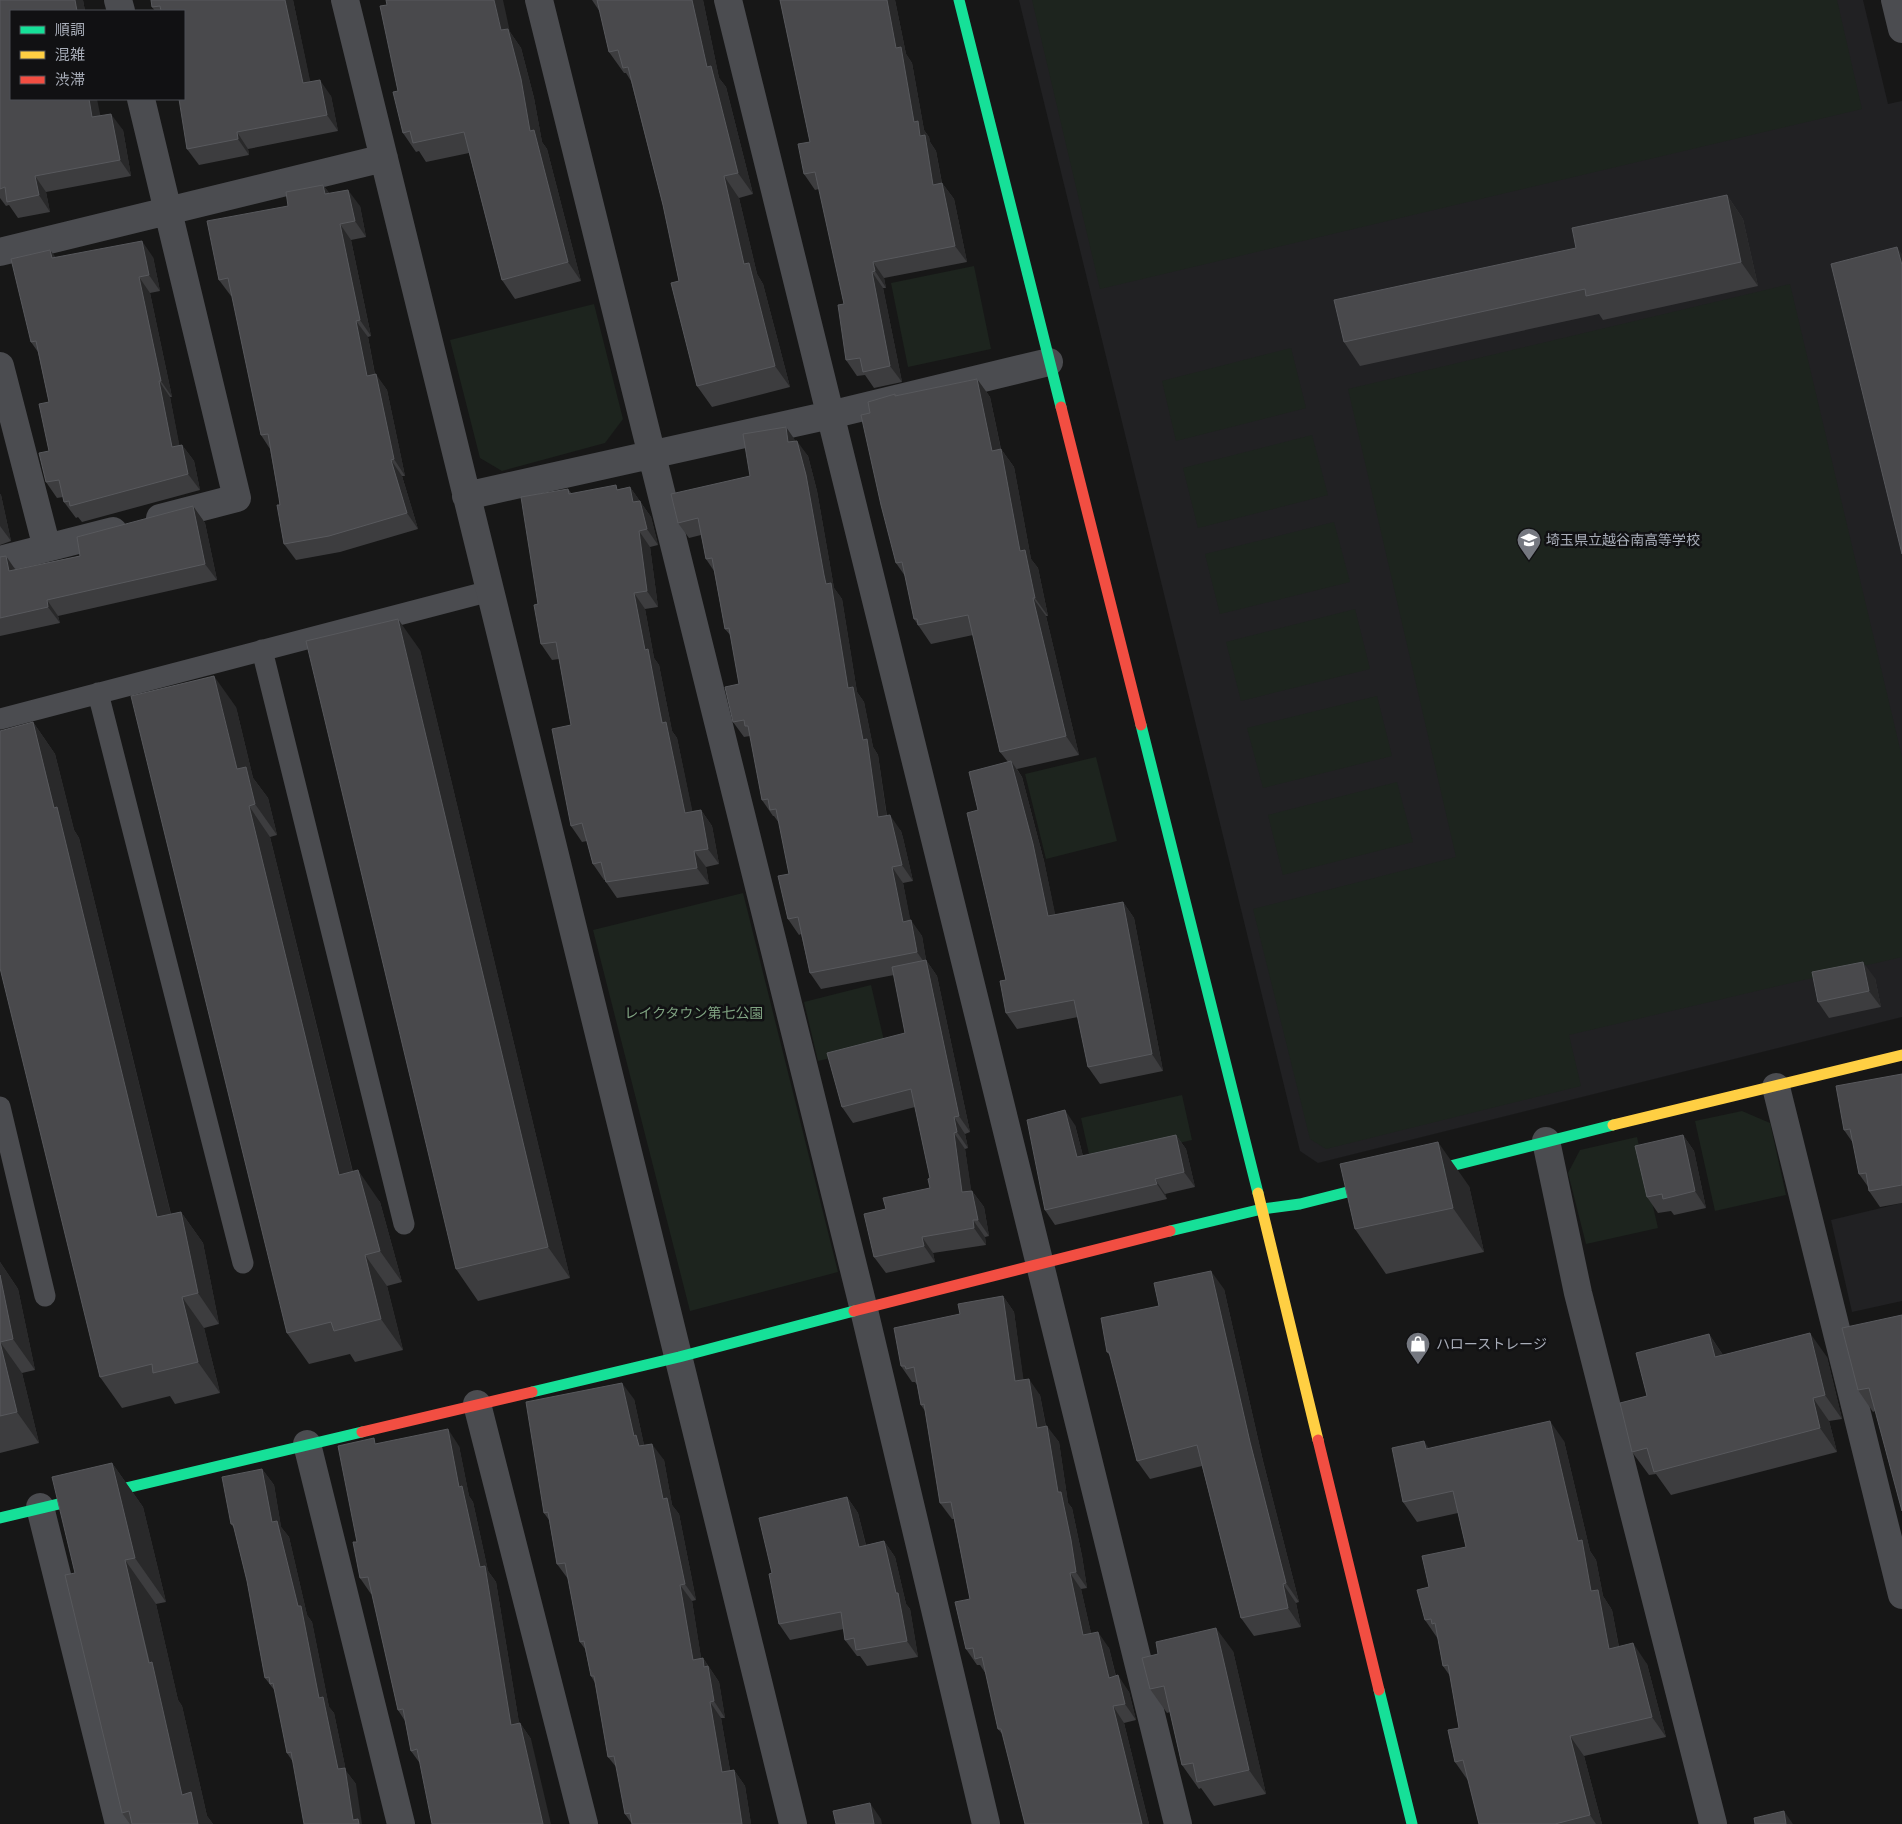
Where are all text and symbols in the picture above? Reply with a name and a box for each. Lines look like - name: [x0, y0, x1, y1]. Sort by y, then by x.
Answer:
- legend: [10, 10, 185, 100]
- text: 順調: [55, 19, 85, 39]
- text: 混雑: [55, 44, 85, 64]
- text: 渋滞: [55, 69, 85, 89]
- school or university icon: 埼玉県立越谷南高等学校: [1516, 527, 1542, 561]
- place label: 埼玉県立越谷南高等学校: [1546, 530, 1700, 549]
- park label: レイクタウン第七公園: [624, 1003, 764, 1022]
- shop icon: ハローストレージ: [1405, 1331, 1431, 1365]
- place label: ハローストレージ: [1436, 1334, 1547, 1353]

